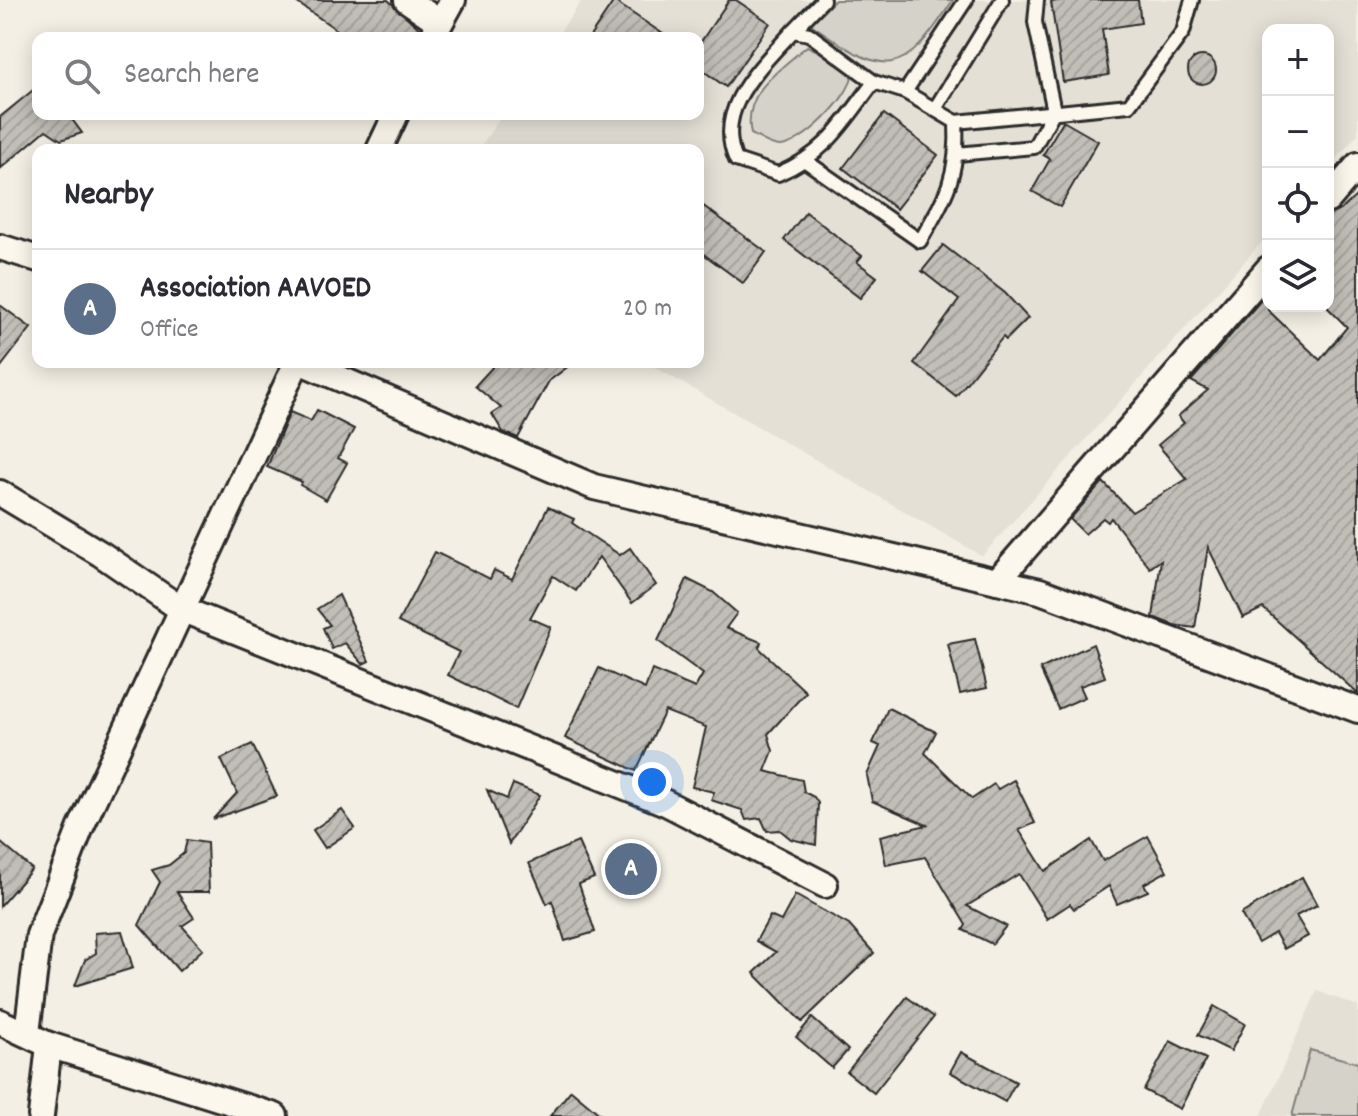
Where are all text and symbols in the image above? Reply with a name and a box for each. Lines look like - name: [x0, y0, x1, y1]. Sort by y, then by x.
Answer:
- map controls: [1262, 24, 1334, 312]
- button: +: [1262, 24, 1334, 96]
- search box: [32, 32, 704, 120]
- icon: search: [60, 54, 104, 98]
- text: Search here: [124, 55, 260, 98]
- button: −: [1262, 96, 1334, 168]
- button: locate: [1262, 168, 1334, 240]
- text: Nearby: [64, 172, 153, 221]
- button: layers: [1262, 240, 1334, 312]
- text: Association AAVOED: [140, 269, 371, 312]
- text: A: [83, 291, 97, 328]
- text: 20 m: [623, 291, 672, 328]
- text: Office: [140, 312, 198, 349]
- your location: [632, 762, 672, 802]
- pin: A: [605, 839, 657, 899]

